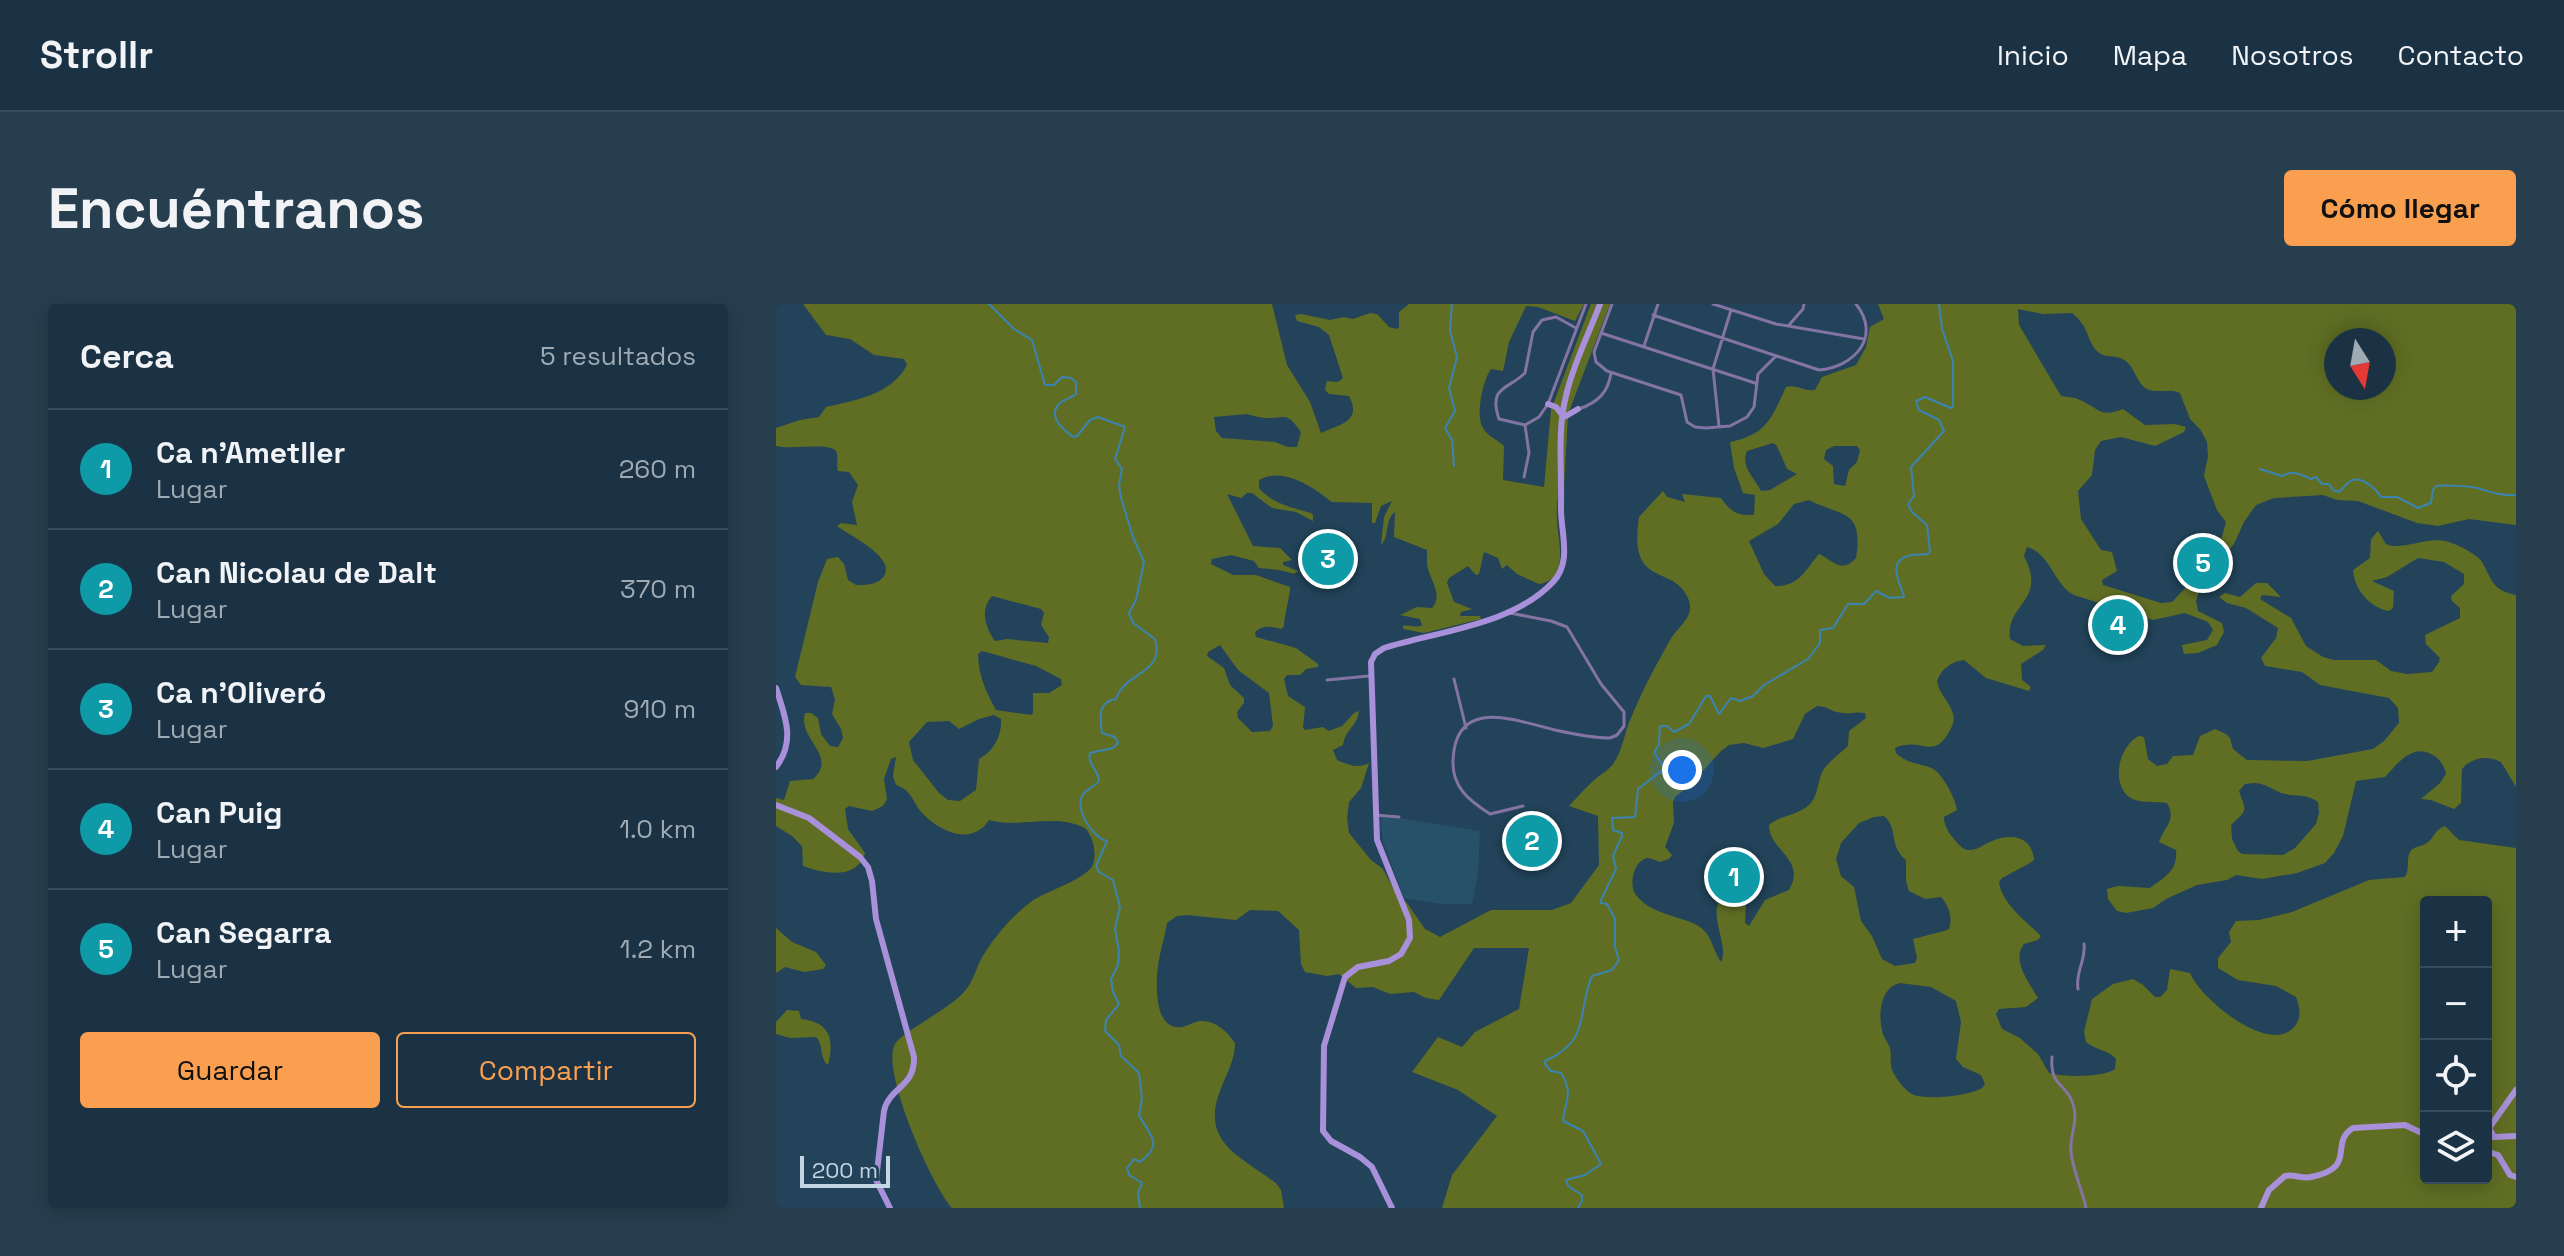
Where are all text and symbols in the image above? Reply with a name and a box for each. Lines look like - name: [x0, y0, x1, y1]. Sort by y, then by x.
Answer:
- text: Strollr: [40, 31, 153, 79]
- text: Inicio: [1997, 37, 2069, 73]
- text: Mapa: [2113, 37, 2187, 73]
- text: Nosotros: [2231, 37, 2354, 73]
- text: Contacto: [2398, 37, 2524, 73]
- button: Cómo llegar: [2284, 170, 2516, 246]
- text: Encuéntranos: [48, 173, 424, 244]
- north arrow: [2324, 328, 2396, 400]
- text: Cerca: [80, 335, 174, 378]
- text: 5 resultados: [540, 339, 696, 373]
- text: Ca n'Ametller: [156, 433, 345, 472]
- text: 1: [100, 452, 112, 486]
- text: 260 m: [619, 452, 696, 486]
- text: Lugar: [156, 472, 227, 506]
- pin: 3: [1302, 529, 1354, 589]
- pin: 5: [2177, 533, 2229, 593]
- text: Can Nicolau de Dalt: [156, 553, 437, 592]
- text: 2: [98, 572, 114, 606]
- text: 370 m: [620, 572, 696, 606]
- text: Lugar: [156, 592, 227, 626]
- pin: 4: [2092, 595, 2144, 655]
- text: Ca n'Oliveró: [156, 673, 326, 712]
- text: 3: [98, 692, 114, 726]
- text: 910 m: [624, 692, 696, 726]
- text: Lugar: [156, 712, 227, 746]
- your location: [1662, 750, 1702, 790]
- text: Can Puig: [156, 793, 282, 832]
- pin: 2: [1506, 811, 1558, 871]
- text: 4: [98, 812, 114, 846]
- text: 1.0 km: [619, 812, 696, 846]
- text: Lugar: [156, 832, 227, 866]
- pin: 1: [1708, 847, 1760, 907]
- map controls: [2420, 896, 2492, 1184]
- button: +: [2420, 896, 2492, 968]
- text: Can Segarra: [156, 913, 331, 952]
- text: 5: [98, 932, 114, 966]
- text: 1.2 km: [620, 932, 696, 966]
- text: Lugar: [156, 952, 227, 986]
- button: −: [2420, 968, 2492, 1040]
- button: Guardar: [80, 1032, 380, 1108]
- button: Compartir: [396, 1032, 696, 1108]
- button: locate: [2420, 1040, 2492, 1112]
- button: layers: [2420, 1112, 2492, 1184]
- scale bar: [800, 1152, 890, 1188]
- text: 200 m: [812, 1156, 878, 1184]

